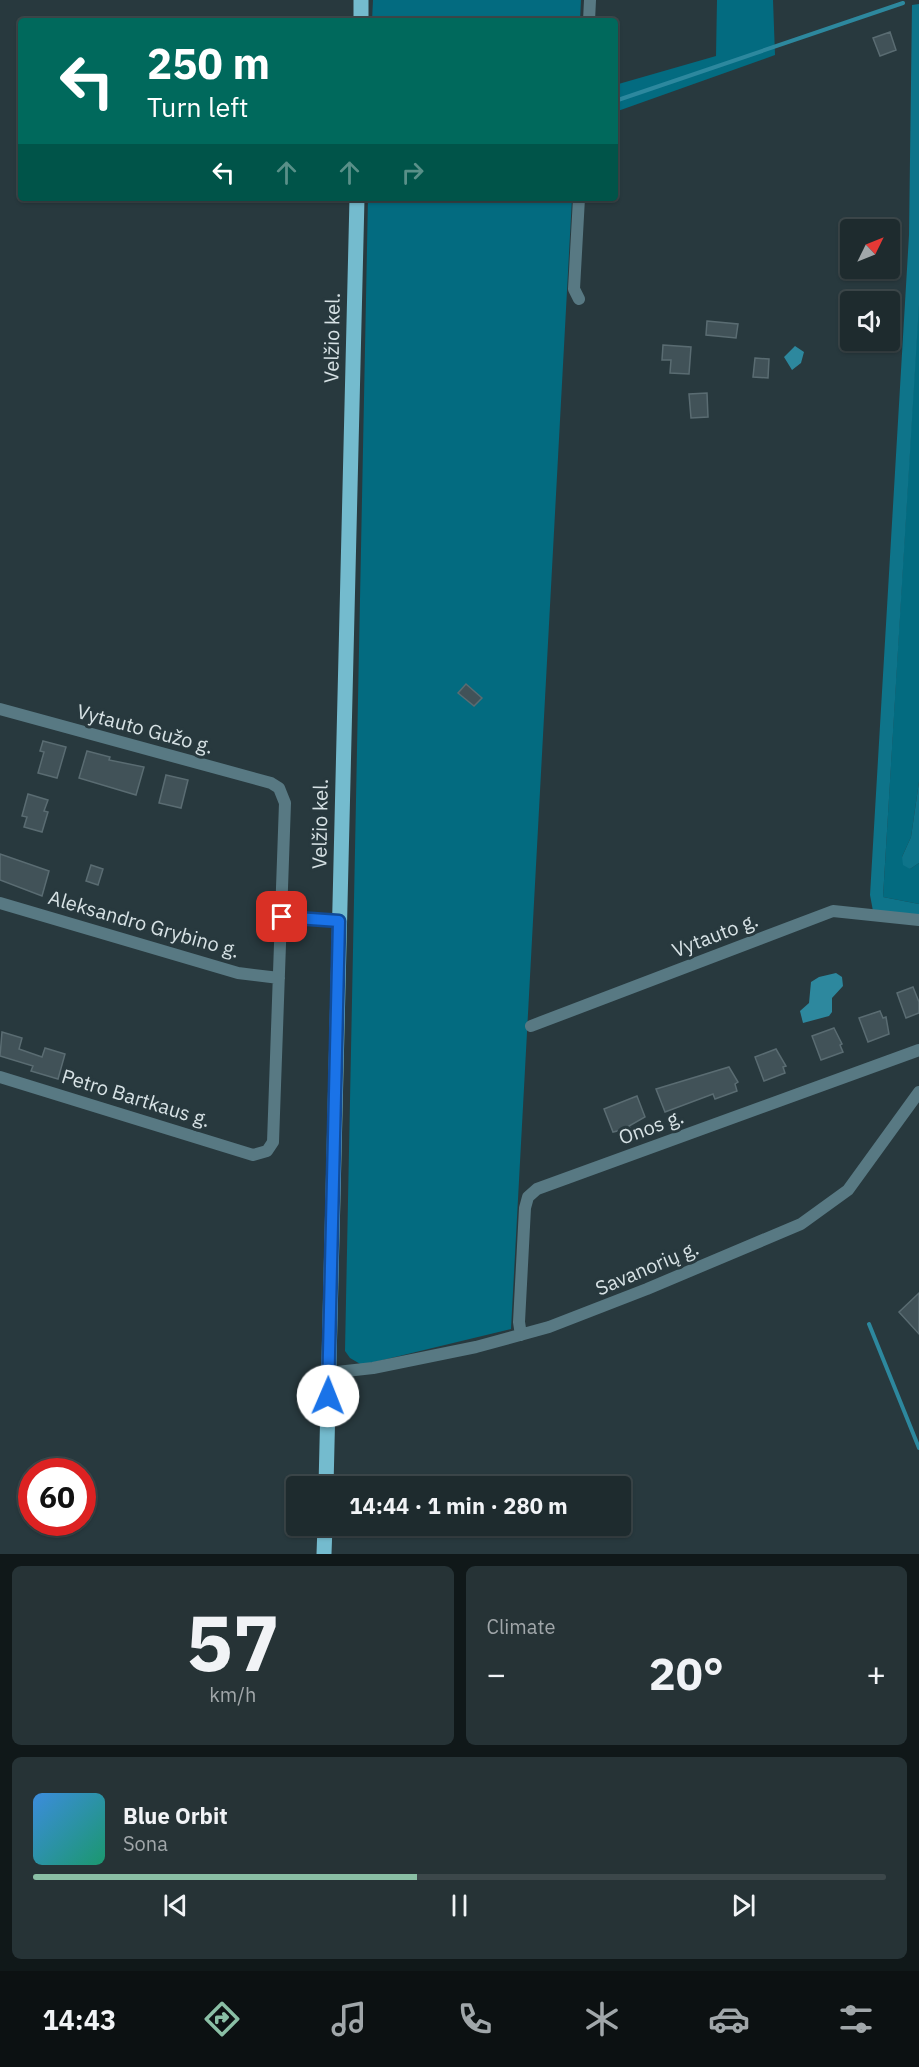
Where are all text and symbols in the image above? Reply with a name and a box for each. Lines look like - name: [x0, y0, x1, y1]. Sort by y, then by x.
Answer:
- text: 250 m: [147, 36, 270, 91]
- icon: left: [48, 42, 126, 120]
- text: Turn left: [147, 89, 248, 124]
- icon: left: [207, 156, 240, 189]
- icon: ahead: [270, 156, 303, 189]
- icon: ahead: [333, 156, 366, 189]
- icon: right: [396, 156, 429, 189]
- north arrow: [840, 219, 900, 279]
- map controls: [840, 219, 900, 351]
- button: sound: [840, 291, 900, 351]
- street label: Velžio kel.: [317, 293, 346, 383]
- street label: Vytauto Gužo g.: [74, 697, 216, 760]
- street label: Velžio kel.: [305, 779, 334, 869]
- street label: Aleksandro Grybino g.: [45, 883, 243, 964]
- pin: [256, 891, 307, 942]
- icon: arrive: [265, 900, 298, 933]
- street label: Vytauto g.: [668, 906, 762, 963]
- street label: Petro Bartkaus g.: [58, 1062, 214, 1133]
- street label: Onos g.: [615, 1102, 687, 1151]
- street label: Savanorių g.: [591, 1234, 703, 1301]
- position arrow: [296, 1364, 360, 1428]
- speed limit sign: 60: [18, 1458, 96, 1536]
- text: 14:44 · 1 min · 280 m: [349, 1491, 568, 1520]
- text: 57: [186, 1591, 280, 1692]
- text: Climate: [487, 1613, 555, 1640]
- text: 20°: [649, 1644, 724, 1702]
- text: −: [487, 1652, 506, 1695]
- text: +: [866, 1652, 886, 1695]
- text: km/h: [209, 1681, 256, 1708]
- text: Blue Orbit: [123, 1801, 228, 1830]
- text: Sona: [123, 1830, 168, 1857]
- icon: previous: [159, 1889, 192, 1922]
- icon: pause: [443, 1889, 476, 1922]
- icon: next: [727, 1889, 760, 1922]
- icon: directions: [201, 1998, 243, 2040]
- icon: music: [328, 1998, 370, 2040]
- icon: phone: [454, 1998, 496, 2040]
- icon: climate: [581, 1998, 623, 2040]
- icon: car: [708, 1998, 750, 2040]
- icon: filters: [835, 1998, 877, 2040]
- text: 14:43: [42, 2002, 116, 2037]

